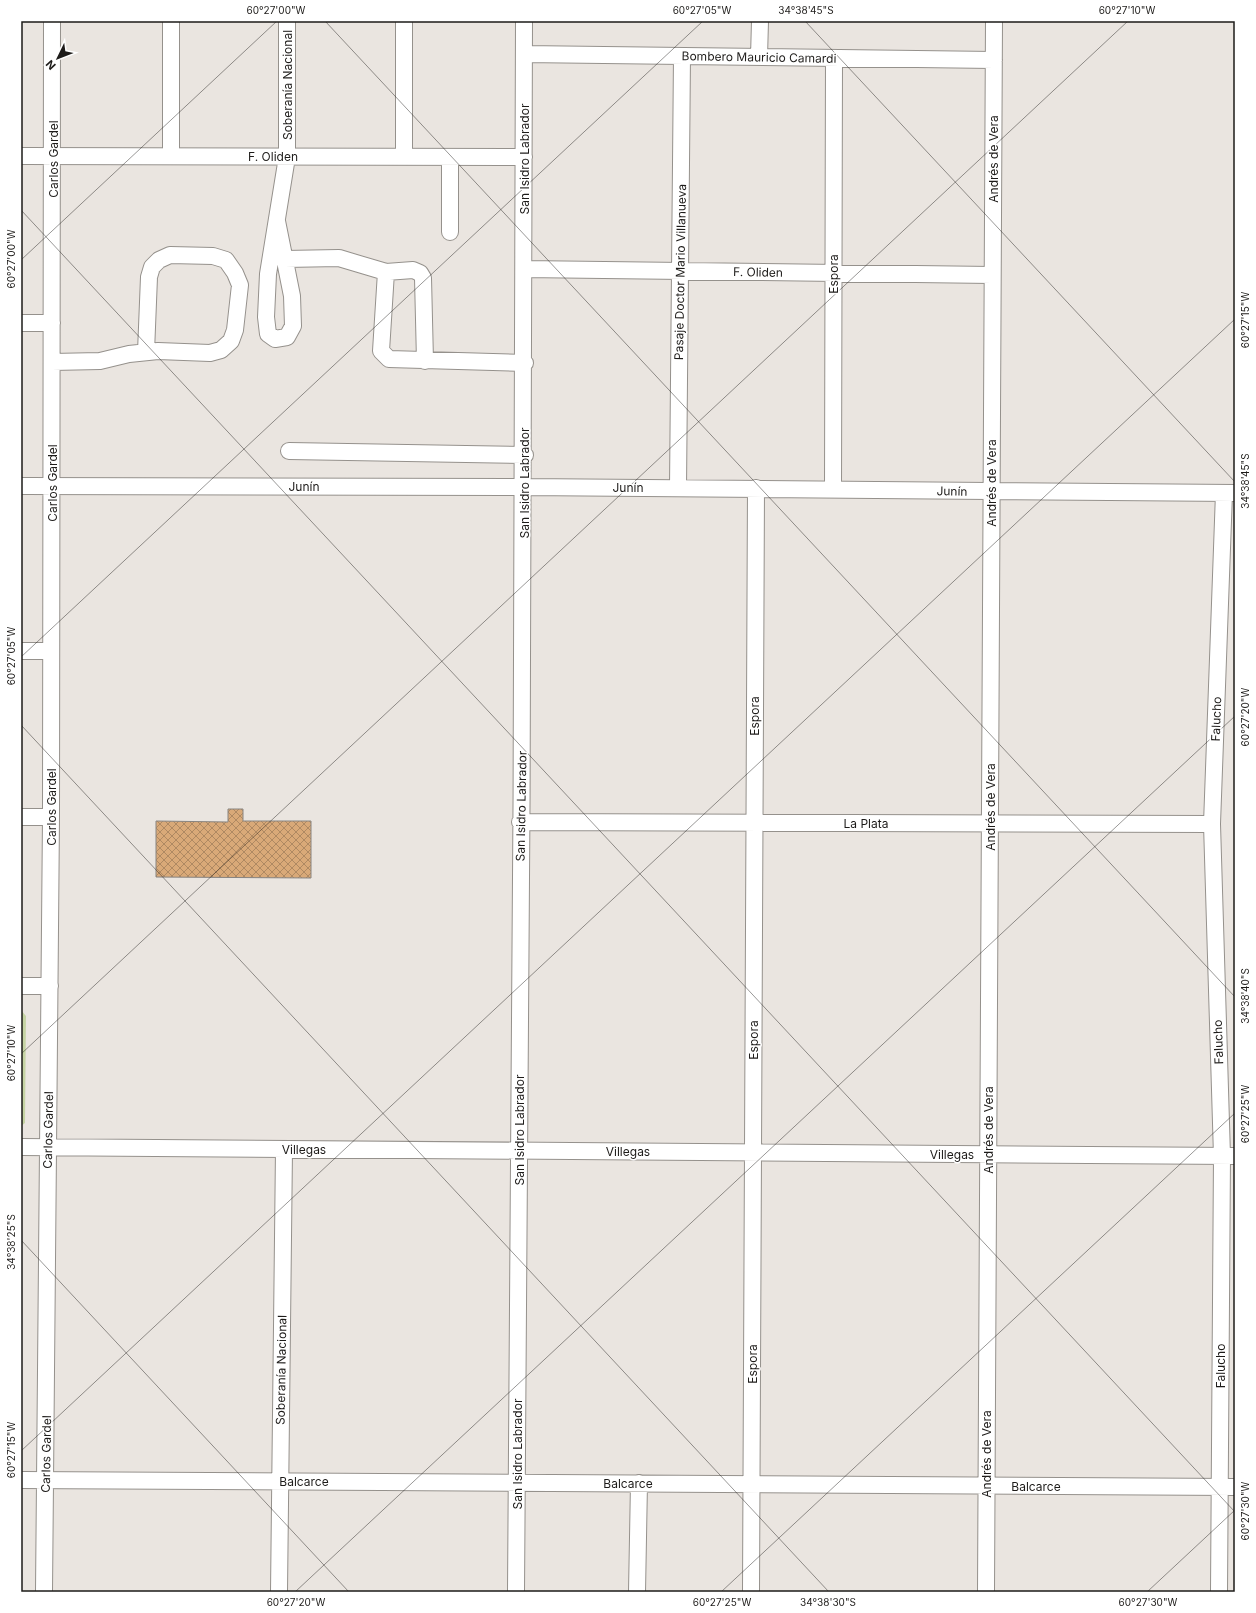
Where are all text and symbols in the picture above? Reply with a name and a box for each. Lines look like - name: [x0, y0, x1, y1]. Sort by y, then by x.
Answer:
- text: 60°27'00"W: [247, 4, 306, 16]
- text: 60°27'05"W: [673, 4, 732, 16]
- text: 34°38'45"S: [778, 4, 834, 16]
- text: 60°27'10"W: [1099, 4, 1155, 16]
- street label: Soberanía Nacional: [280, 30, 295, 140]
- north arrow: [38, 38, 78, 78]
- street label: Bombero Mauricio Camardi: [682, 48, 837, 66]
- text: N: [43, 57, 59, 73]
- street label: San Isidro Labrador: [517, 103, 532, 214]
- street label: Andrés de Vera: [986, 115, 1001, 203]
- street label: Carlos Gardel: [46, 120, 61, 198]
- street label: F. Oliden: [248, 149, 298, 164]
- street label: Pasaje Doctor Mario Villanueva: [671, 184, 689, 360]
- text: 60°27'00"W: [5, 229, 17, 288]
- street label: Espora: [826, 254, 841, 294]
- street label: F. Oliden: [733, 264, 783, 280]
- text: 60°27'15"W: [1239, 292, 1251, 348]
- street label: San Isidro Labrador: [517, 427, 532, 538]
- street label: Andrés de Vera: [984, 439, 999, 527]
- street label: Carlos Gardel: [45, 444, 60, 522]
- text: 34°38'45"S: [1239, 453, 1251, 509]
- street label: Junín: [288, 479, 320, 494]
- street label: Junín: [612, 480, 644, 495]
- street label: Junín: [936, 483, 968, 499]
- text: 60°27'05"W: [5, 627, 17, 685]
- text: 60°27'20"W: [1239, 687, 1251, 746]
- street label: Espora: [747, 696, 762, 736]
- street label: Falucho: [1208, 696, 1224, 742]
- street label: San Isidro Labrador: [513, 750, 529, 862]
- street label: Andrés de Vera: [983, 763, 998, 851]
- street label: Carlos Gardel: [44, 768, 59, 846]
- street label: La Plata: [844, 816, 888, 831]
- text: 34°38'40"S: [1239, 968, 1251, 1024]
- street label: Falucho: [1210, 1019, 1226, 1065]
- street label: Espora: [746, 1020, 761, 1060]
- text: 60°27'10"W: [5, 1025, 17, 1081]
- street label: San Isidro Labrador: [512, 1074, 527, 1185]
- text: 60°27'25"W: [1239, 1085, 1251, 1143]
- street label: Andrés de Vera: [981, 1086, 996, 1174]
- street label: Carlos Gardel: [40, 1091, 56, 1169]
- street label: Villegas: [282, 1142, 326, 1157]
- street label: Villegas: [606, 1144, 650, 1159]
- street label: Villegas: [930, 1147, 974, 1162]
- text: 34°38'25"S: [5, 1214, 17, 1270]
- street label: Soberanía Nacional: [273, 1315, 289, 1425]
- street label: Espora: [745, 1344, 760, 1384]
- street label: Falucho: [1213, 1344, 1228, 1388]
- street label: San Isidro Labrador: [510, 1398, 525, 1509]
- street label: Andrés de Vera: [979, 1410, 994, 1498]
- street label: Carlos Gardel: [38, 1415, 54, 1493]
- text: 60°27'15"W: [5, 1422, 17, 1478]
- street label: Balcarce: [279, 1474, 329, 1489]
- street label: Balcarce: [603, 1476, 653, 1491]
- street label: Balcarce: [1011, 1479, 1061, 1494]
- text: 60°27'30"W: [1239, 1481, 1251, 1540]
- text: 60°27'20"W: [267, 1596, 326, 1608]
- text: 60°27'25"W: [693, 1596, 751, 1608]
- text: 34°38'30"S: [800, 1596, 856, 1608]
- text: 60°27'30"W: [1119, 1596, 1178, 1608]

